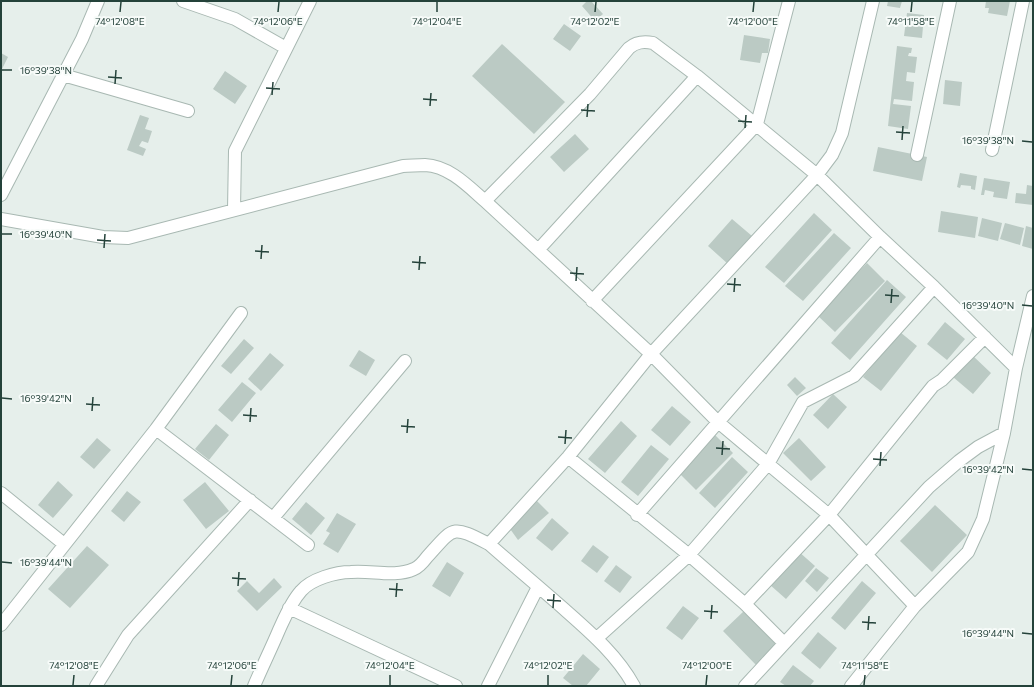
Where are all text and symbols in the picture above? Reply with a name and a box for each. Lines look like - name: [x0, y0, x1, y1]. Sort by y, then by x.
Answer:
- text: 74°12'08"E: [95, 15, 145, 27]
- text: 74°12'06"E: [253, 15, 303, 27]
- text: 74°12'04"E: [412, 15, 462, 27]
- text: 74°12'02"E: [571, 15, 620, 27]
- text: 74°12'00"E: [728, 15, 778, 27]
- text: 74°11'58"E: [887, 15, 935, 27]
- text: 16°39'38"N: [20, 64, 72, 76]
- text: 16°39'38"N: [962, 134, 1014, 146]
- text: 16°39'40"N: [20, 228, 72, 240]
- text: 16°39'40"N: [962, 299, 1014, 311]
- text: 16°39'42"N: [20, 392, 72, 404]
- text: 16°39'42"N: [962, 463, 1014, 475]
- text: 16°39'44"N: [20, 556, 72, 568]
- text: 16°39'44"N: [962, 627, 1014, 639]
- text: 74°12'08"E: [49, 659, 99, 671]
- text: 74°12'06"E: [207, 659, 257, 671]
- text: 74°12'04"E: [365, 659, 415, 671]
- text: 74°12'02"E: [524, 659, 573, 671]
- text: 74°12'00"E: [682, 659, 732, 671]
- text: 74°11'58"E: [841, 659, 889, 671]

